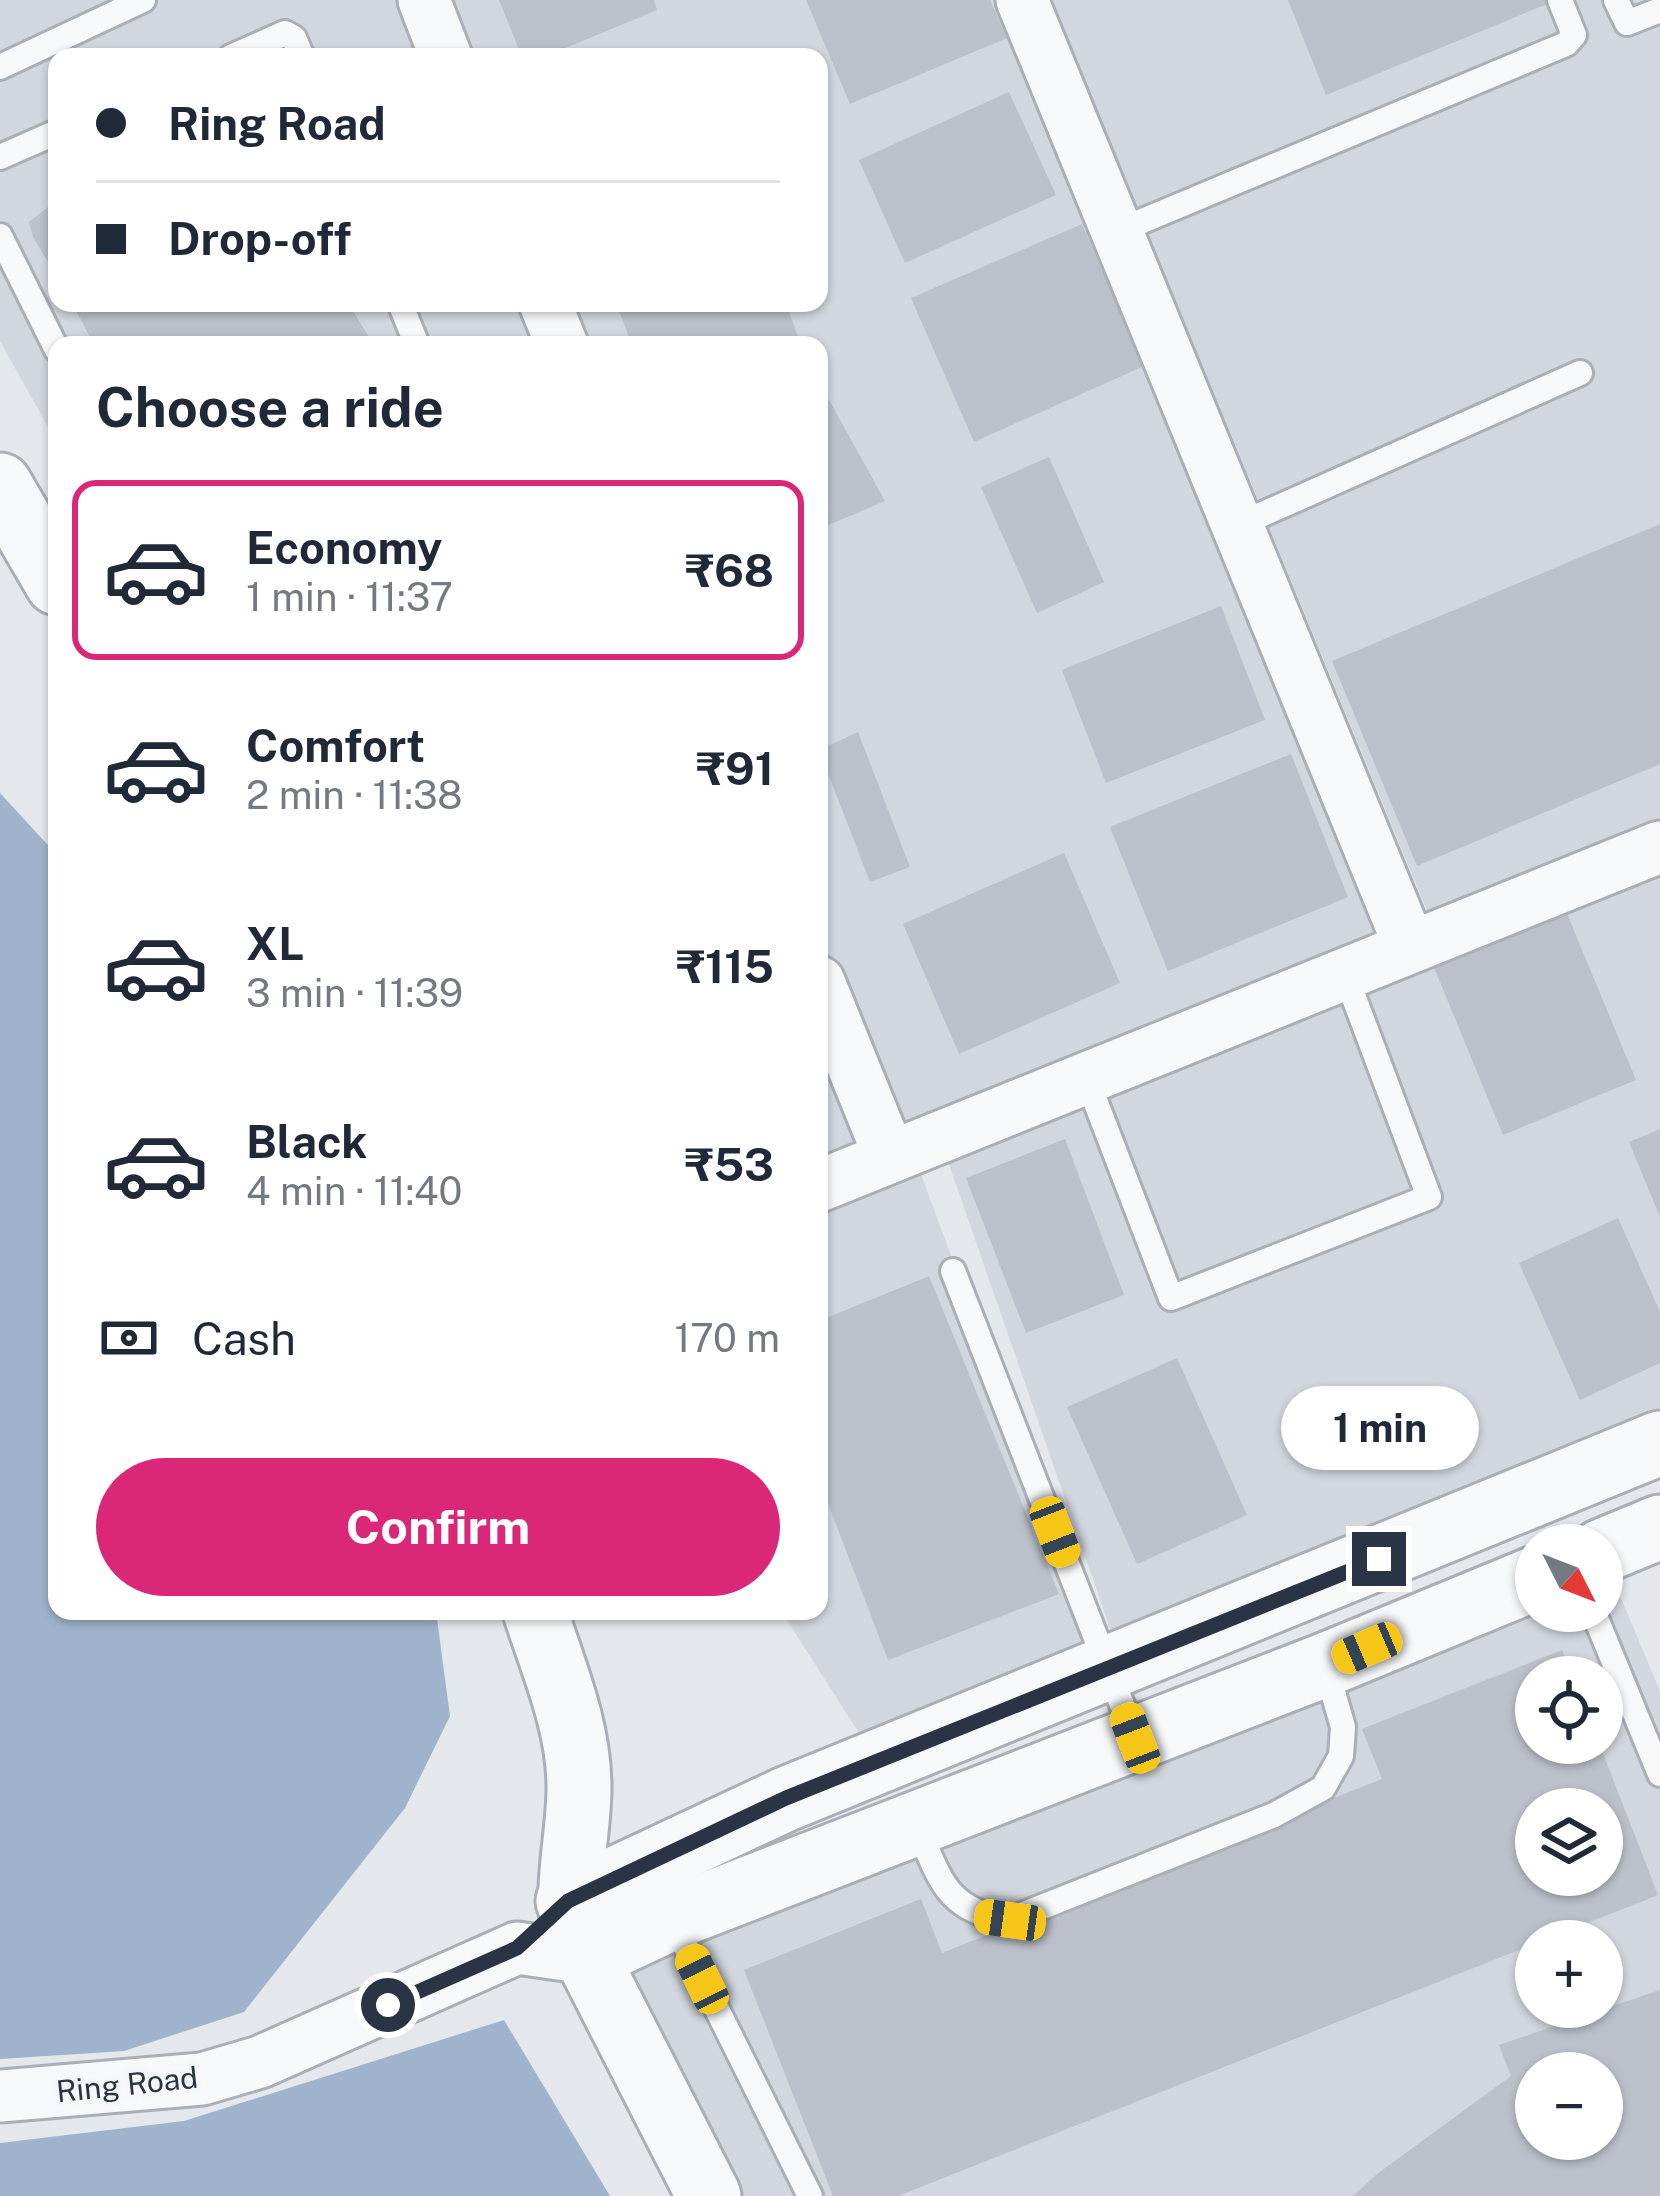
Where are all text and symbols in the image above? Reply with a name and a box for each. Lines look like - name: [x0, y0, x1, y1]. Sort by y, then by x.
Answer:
- text: Ring Road: [168, 97, 386, 150]
- text: Drop-off: [168, 212, 351, 265]
- text: Choose a ride: [96, 376, 444, 439]
- icon: car: [102, 516, 210, 624]
- text: Economy: [246, 521, 442, 574]
- text: ₹68: [685, 544, 774, 597]
- text: 1 min · 11:37: [246, 574, 453, 620]
- icon: car: [102, 714, 210, 822]
- text: Comfort: [246, 719, 425, 772]
- text: ₹91: [696, 742, 774, 795]
- text: 2 min · 11:38: [246, 772, 463, 818]
- icon: car: [102, 912, 210, 1020]
- text: XL: [246, 917, 304, 970]
- text: ₹115: [676, 940, 774, 993]
- text: 3 min · 11:39: [246, 970, 463, 1016]
- icon: car: [102, 1110, 210, 1218]
- text: Black: [246, 1115, 367, 1168]
- text: ₹53: [685, 1138, 774, 1191]
- text: 4 min · 11:40: [246, 1168, 462, 1214]
- icon: cash: [96, 1305, 162, 1371]
- text: Cash: [192, 1312, 296, 1365]
- text: 170 m: [674, 1315, 780, 1361]
- callout: 1 min: [1280, 1385, 1478, 1469]
- text: 1 min: [1333, 1405, 1427, 1451]
- button: Confirm: [96, 1458, 780, 1596]
- car: [1025, 1492, 1085, 1572]
- north arrow: [1515, 1524, 1623, 1632]
- map controls: [1515, 1524, 1623, 2160]
- route end: [1352, 1532, 1406, 1586]
- car: [1327, 1617, 1407, 1679]
- button: locate: [1515, 1656, 1623, 1764]
- car: [1105, 1698, 1165, 1778]
- button: layers: [1515, 1788, 1623, 1896]
- car: [972, 1897, 1048, 1943]
- button: +: [1515, 1920, 1623, 2028]
- car: [670, 1939, 734, 2019]
- route start: [361, 1978, 415, 2032]
- button: −: [1515, 2052, 1623, 2160]
- street label: Ring Road: [54, 2059, 200, 2109]

